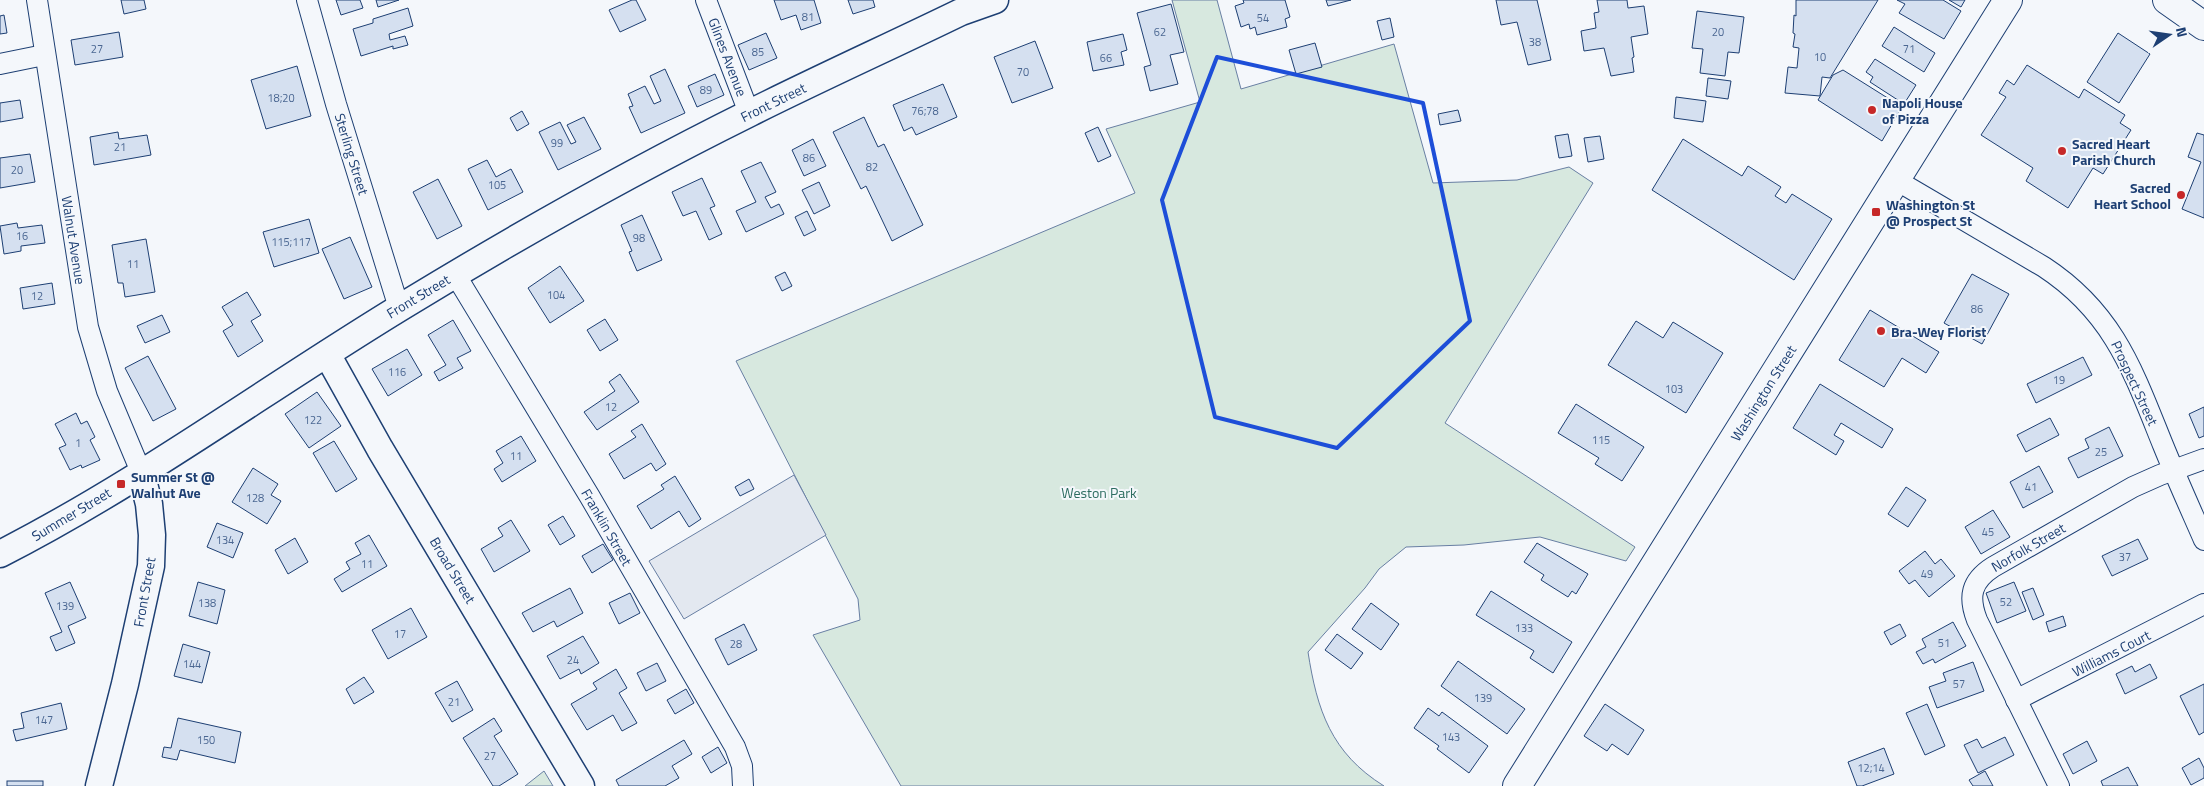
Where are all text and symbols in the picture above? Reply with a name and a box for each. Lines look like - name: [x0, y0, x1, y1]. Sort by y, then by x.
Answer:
- house number: 81: [802, 9, 814, 25]
- house number: 54: [1257, 10, 1269, 26]
- north arrow: [2144, 10, 2194, 60]
- street label: Glines Avenue: [703, 15, 753, 99]
- house number: 62: [1154, 24, 1166, 40]
- house number: 20: [1712, 24, 1724, 40]
- text: N: [2171, 25, 2193, 39]
- house number: 38: [1529, 34, 1541, 50]
- house number: 27: [91, 41, 103, 57]
- house number: 71: [1903, 41, 1915, 57]
- house number: 85: [752, 44, 764, 60]
- house number: 10: [1814, 49, 1826, 65]
- house number: 66: [1100, 50, 1112, 66]
- house number: 70: [1017, 64, 1029, 80]
- street label: Front Street: [737, 77, 809, 127]
- house number: 89: [700, 82, 712, 98]
- house number: 18;20: [267, 90, 295, 106]
- place label: Napoli House of Pizza: [1882, 92, 1963, 129]
- house number: 76;78: [911, 103, 939, 119]
- marker: Napoli House of Pizza: [1866, 104, 1878, 116]
- street label: Sterling Street: [330, 111, 374, 198]
- place label: Sacred Heart Parish Church: [2072, 133, 2156, 170]
- house number: 99: [551, 135, 563, 151]
- house number: 21: [114, 139, 126, 155]
- marker: Sacred Heart Parish Church: [2056, 145, 2068, 157]
- house number: 86: [803, 150, 815, 166]
- house number: 82: [866, 159, 878, 175]
- house number: 20: [11, 162, 23, 178]
- house number: 105: [488, 177, 506, 193]
- place label: Sacred Heart School: [2094, 177, 2171, 214]
- marker: Sacred Heart School: [2175, 189, 2187, 201]
- street label: Walnut Avenue: [57, 194, 91, 286]
- place label: Washington St @ Prospect St: [1886, 194, 1975, 231]
- marker: Washington St @ Prospect St: [1870, 206, 1882, 218]
- house number: 16: [16, 228, 28, 244]
- house number: 98: [633, 230, 645, 246]
- house number: 115;117: [271, 234, 311, 250]
- house number: 11: [127, 256, 139, 272]
- street label: Front Street: [382, 269, 454, 323]
- house number: 104: [547, 287, 565, 303]
- house number: 12: [31, 288, 43, 304]
- house number: 86: [1971, 301, 1983, 317]
- place label: Bra-Wey Florist: [1891, 321, 1986, 342]
- marker: Bra-Wey Florist: [1875, 325, 1887, 337]
- street label: Prospect Street: [2106, 337, 2164, 429]
- street label: Washington Street: [1725, 341, 1801, 445]
- house number: 116: [388, 364, 406, 380]
- house number: 19: [2053, 372, 2065, 388]
- house number: 103: [1665, 381, 1683, 397]
- house number: 12: [605, 399, 617, 415]
- house number: 122: [304, 412, 322, 428]
- house number: 115: [1592, 432, 1610, 448]
- house number: 1: [75, 435, 81, 451]
- house number: 25: [2095, 444, 2107, 460]
- house number: 11: [510, 448, 522, 464]
- place label: Summer St @ Walnut Ave: [131, 466, 215, 503]
- marker: Summer St @ Walnut Ave: [115, 478, 127, 490]
- house number: 41: [2025, 479, 2037, 495]
- street label: Summer Street: [27, 482, 115, 546]
- park label: Weston Park: [1061, 482, 1137, 503]
- street label: Franklin Street: [576, 484, 638, 570]
- house number: 128: [246, 490, 264, 506]
- street label: Norfolk Street: [1987, 517, 2069, 577]
- house number: 45: [1982, 524, 1994, 540]
- house number: 134: [216, 532, 234, 548]
- street label: Broad Street: [425, 533, 481, 607]
- house number: 37: [2119, 549, 2131, 565]
- street label: Front Street: [128, 555, 160, 629]
- house number: 11: [361, 556, 373, 572]
- house number: 49: [1921, 566, 1933, 582]
- house number: 52: [2000, 594, 2012, 610]
- house number: 138: [198, 595, 216, 611]
- house number: 139: [56, 598, 74, 614]
- house number: 133: [1515, 620, 1533, 636]
- street label: Williams Court: [2068, 624, 2154, 682]
- house number: 17: [394, 626, 406, 642]
- house number: 51: [1938, 635, 1950, 651]
- house number: 28: [730, 636, 742, 652]
- house number: 24: [567, 652, 579, 668]
- house number: 144: [183, 656, 201, 672]
- house number: 57: [1953, 676, 1965, 692]
- house number: 139: [1474, 690, 1492, 706]
- house number: 21: [448, 694, 460, 710]
- house number: 147: [35, 712, 53, 728]
- house number: 143: [1442, 729, 1460, 745]
- house number: 150: [197, 732, 215, 748]
- house number: 27: [484, 748, 496, 764]
- house number: 12;14: [1857, 760, 1885, 776]

